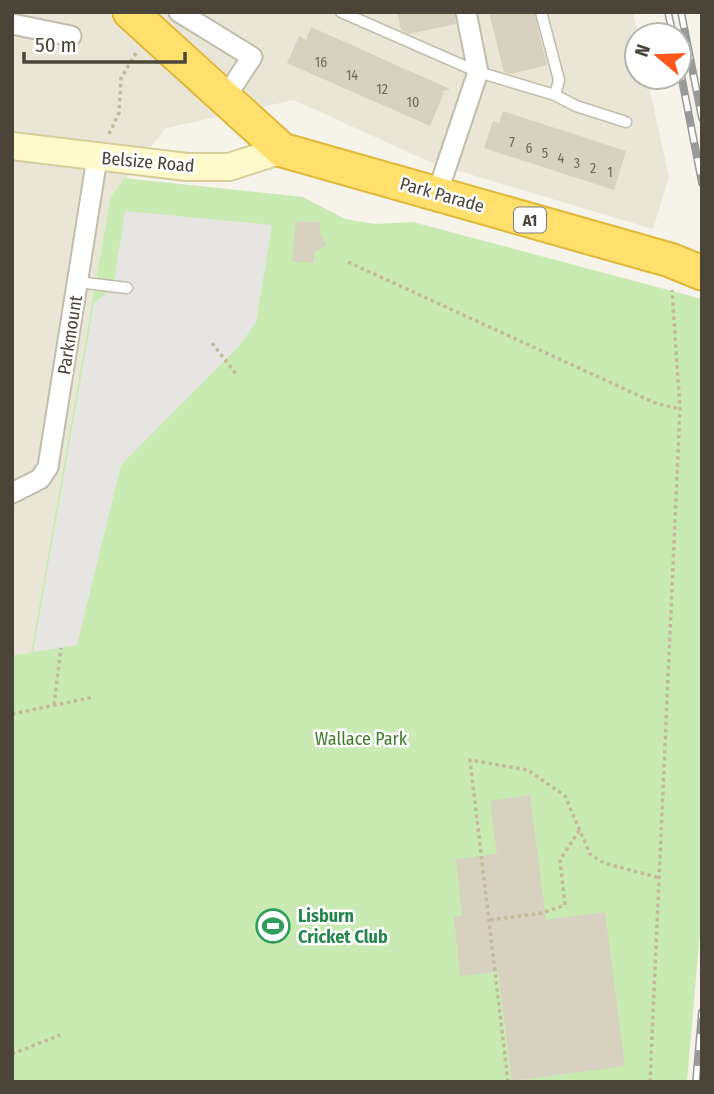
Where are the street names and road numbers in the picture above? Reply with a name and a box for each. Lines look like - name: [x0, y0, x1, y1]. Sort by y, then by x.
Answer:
- street label: Belsize Road: [101, 147, 195, 177]
- street label: Park Parade: [397, 172, 487, 218]
- road number: A1: [514, 208, 546, 232]
- street label: Parkmount: [53, 294, 87, 376]

